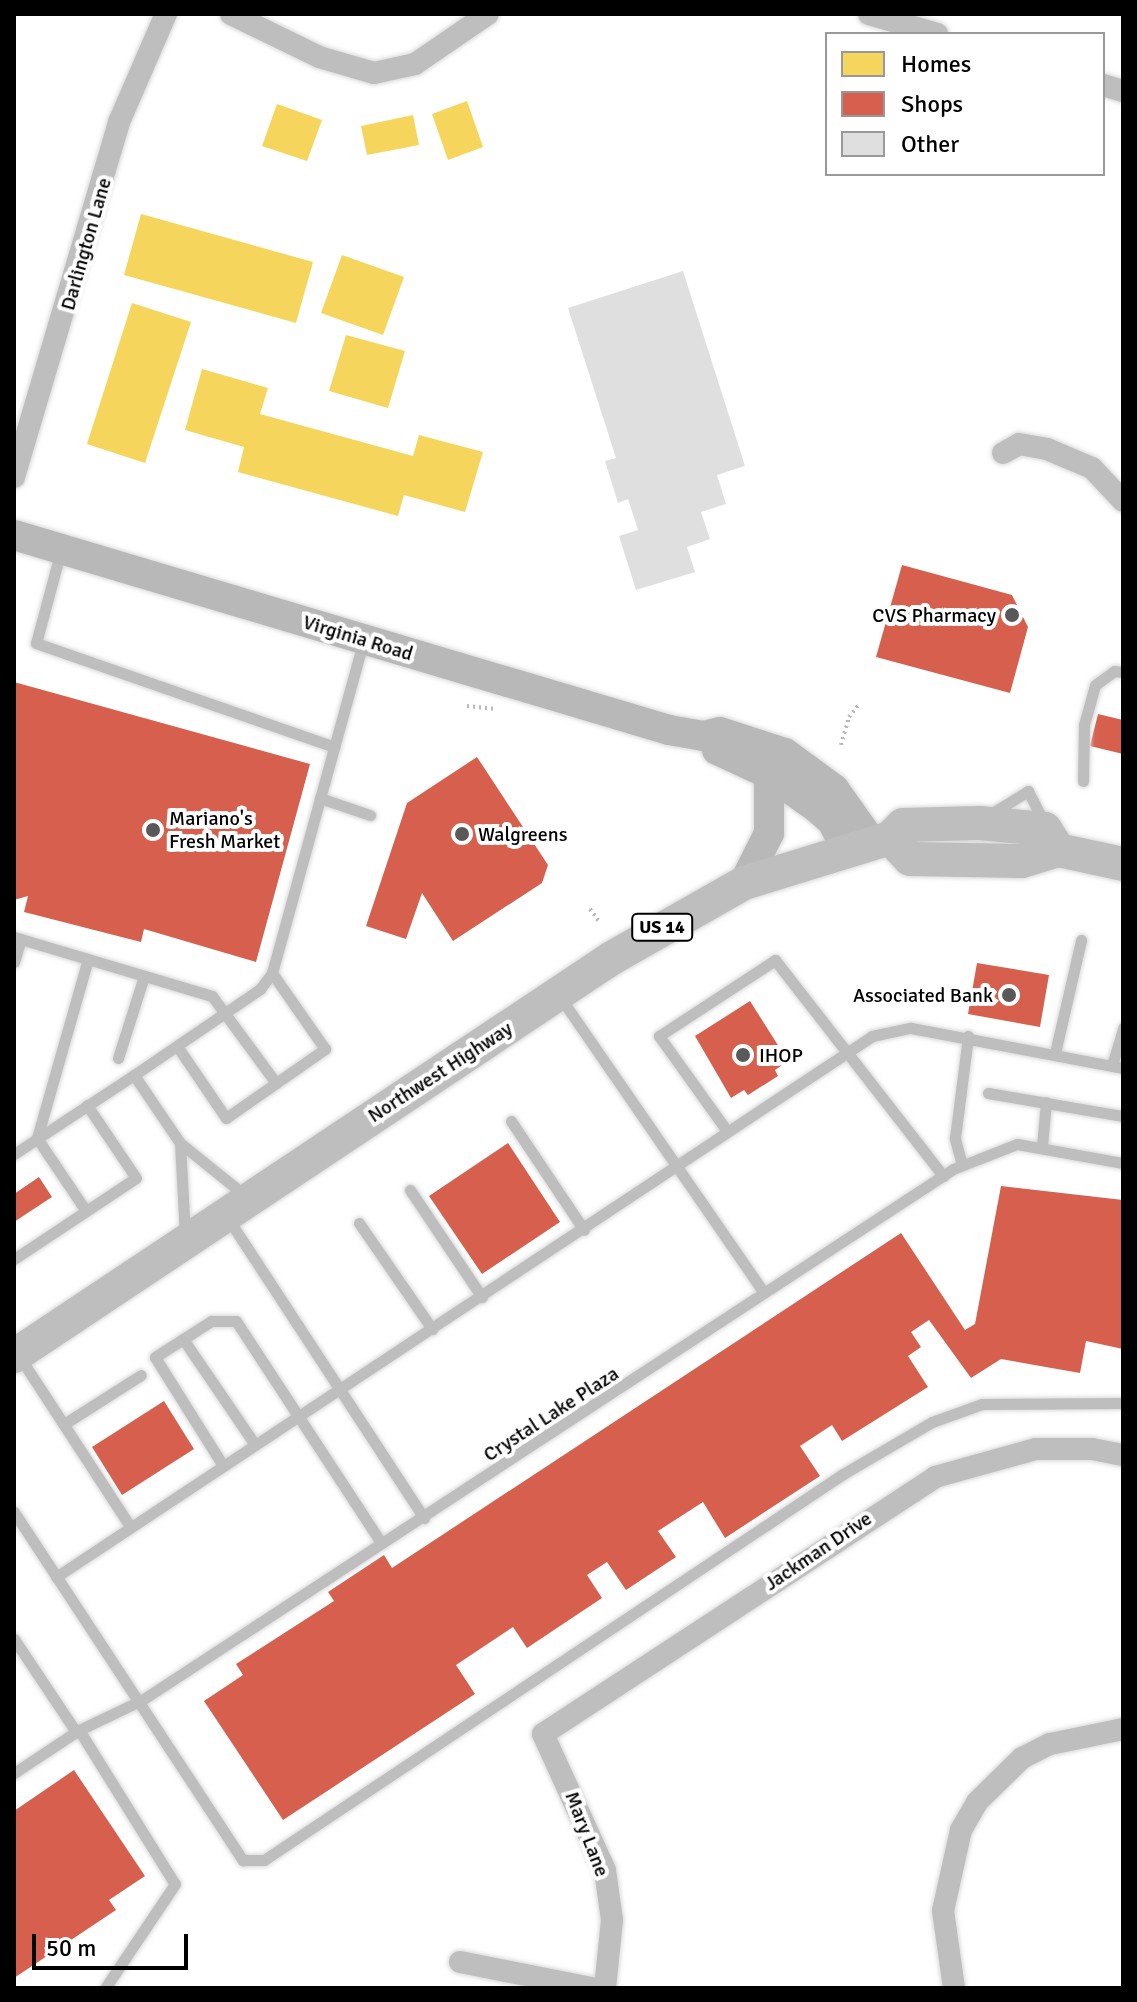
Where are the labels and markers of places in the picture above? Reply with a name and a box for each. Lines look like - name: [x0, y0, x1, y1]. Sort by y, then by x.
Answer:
- place label: CVS Pharmacy: [872, 603, 996, 627]
- marker: CVS Pharmacy: [1003, 606, 1021, 624]
- place label: Mariano's Fresh Market: [169, 806, 280, 853]
- marker: Mariano's Fresh Market: [144, 821, 162, 839]
- place label: Walgreens: [478, 822, 567, 846]
- marker: Walgreens: [453, 825, 471, 843]
- place label: Associated Bank: [853, 983, 993, 1007]
- marker: Associated Bank: [1000, 986, 1018, 1004]
- place label: IHOP: [759, 1043, 803, 1067]
- marker: IHOP: [734, 1046, 752, 1064]

